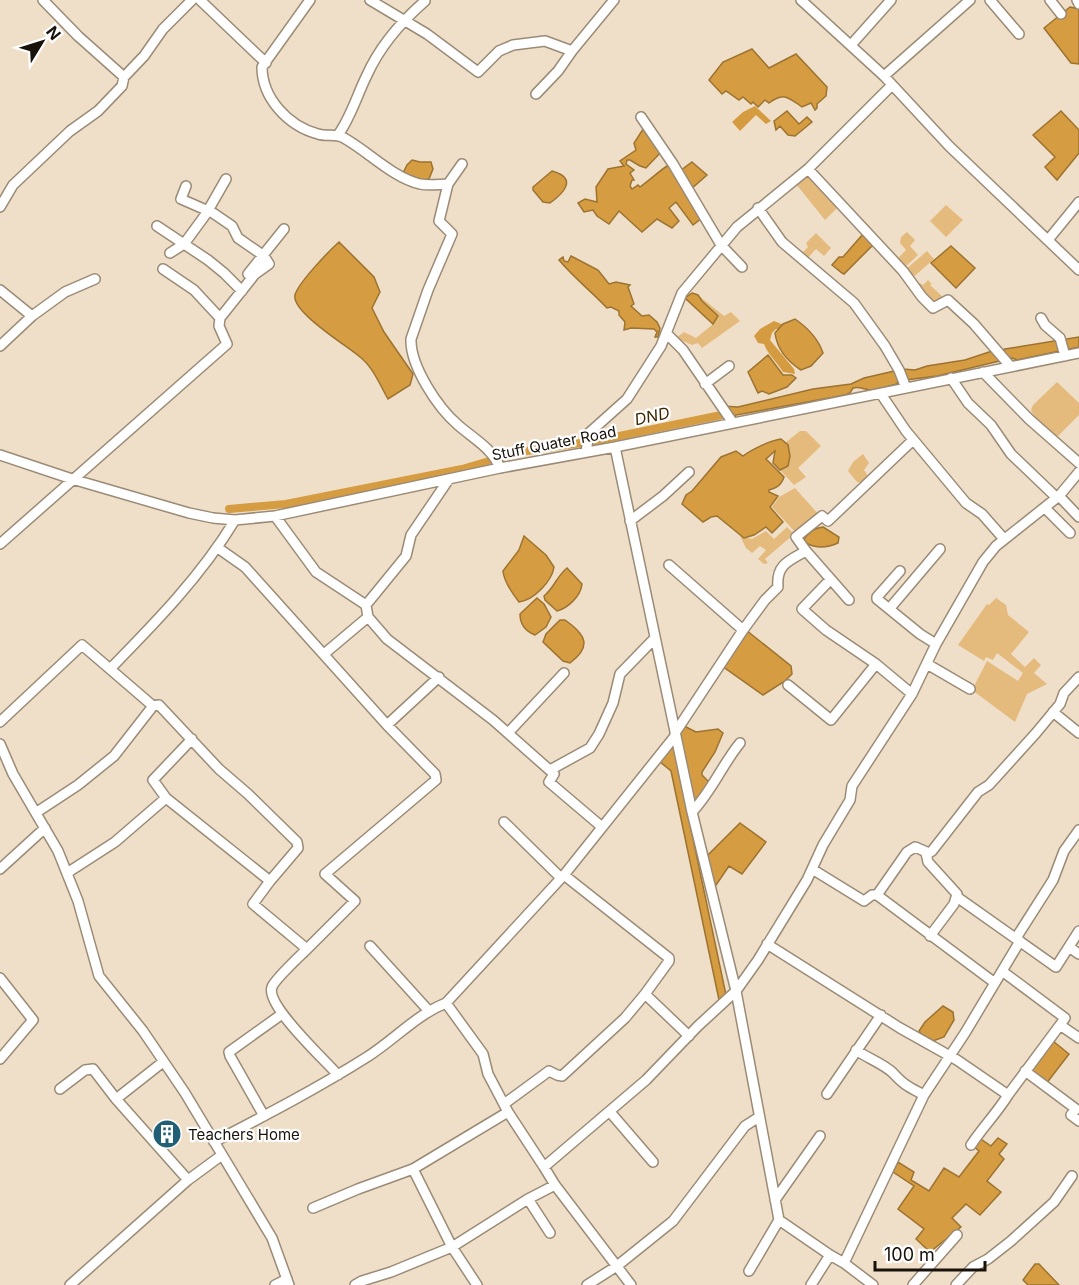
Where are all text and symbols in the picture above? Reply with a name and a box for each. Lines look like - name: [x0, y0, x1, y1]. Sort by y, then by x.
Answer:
- north arrow: [12, 12, 72, 72]
- text: N: [42, 22, 65, 44]
- water label: DND: [633, 402, 672, 429]
- street label: Stuff Quater Road: [490, 422, 618, 464]
- building icon: Teachers Home: [151, 1118, 183, 1150]
- place label: Teachers Home: [188, 1125, 300, 1144]
- scale bar: [875, 1234, 984, 1272]
- text: 100 m: [884, 1244, 935, 1265]

